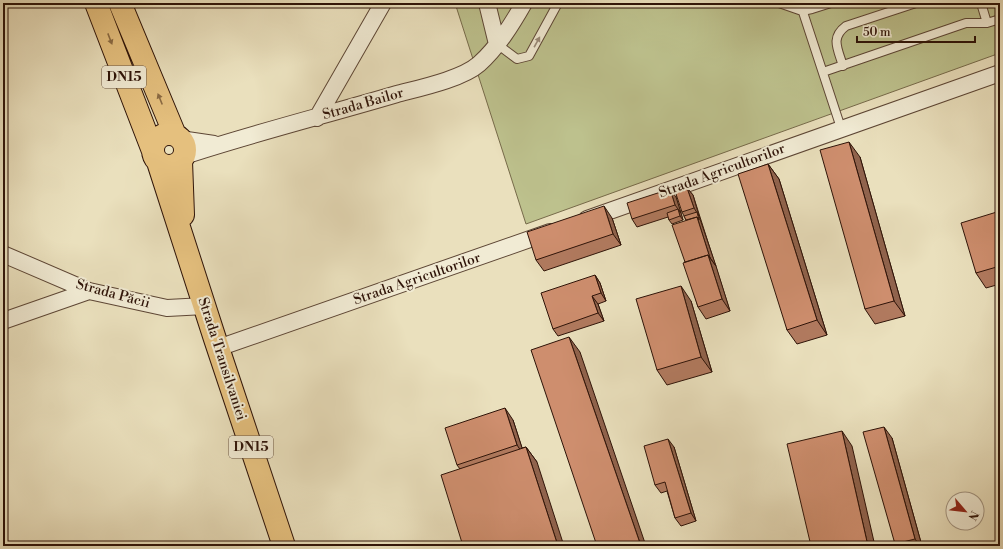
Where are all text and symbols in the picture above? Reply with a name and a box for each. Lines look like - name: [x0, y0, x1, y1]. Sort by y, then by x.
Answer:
- scale bar: [857, 18, 975, 44]
- text: 50 m: [863, 25, 891, 40]
- one-way arrow: [107, 34, 113, 46]
- one-way arrow: [533, 36, 540, 47]
- road number: DN15: [102, 66, 146, 88]
- street label: Strada Bailor: [320, 84, 406, 124]
- one-way arrow: [157, 94, 163, 105]
- street label: Strada Agricultorilor: [656, 140, 788, 202]
- street label: Strada Agricultorilor: [351, 249, 483, 309]
- street label: Strada Păcii: [74, 275, 153, 313]
- street label: Strada Transilvaniei: [194, 295, 251, 423]
- road number: DN15: [229, 436, 273, 458]
- north arrow: [945, 491, 985, 531]
- text: N: [965, 508, 981, 523]

